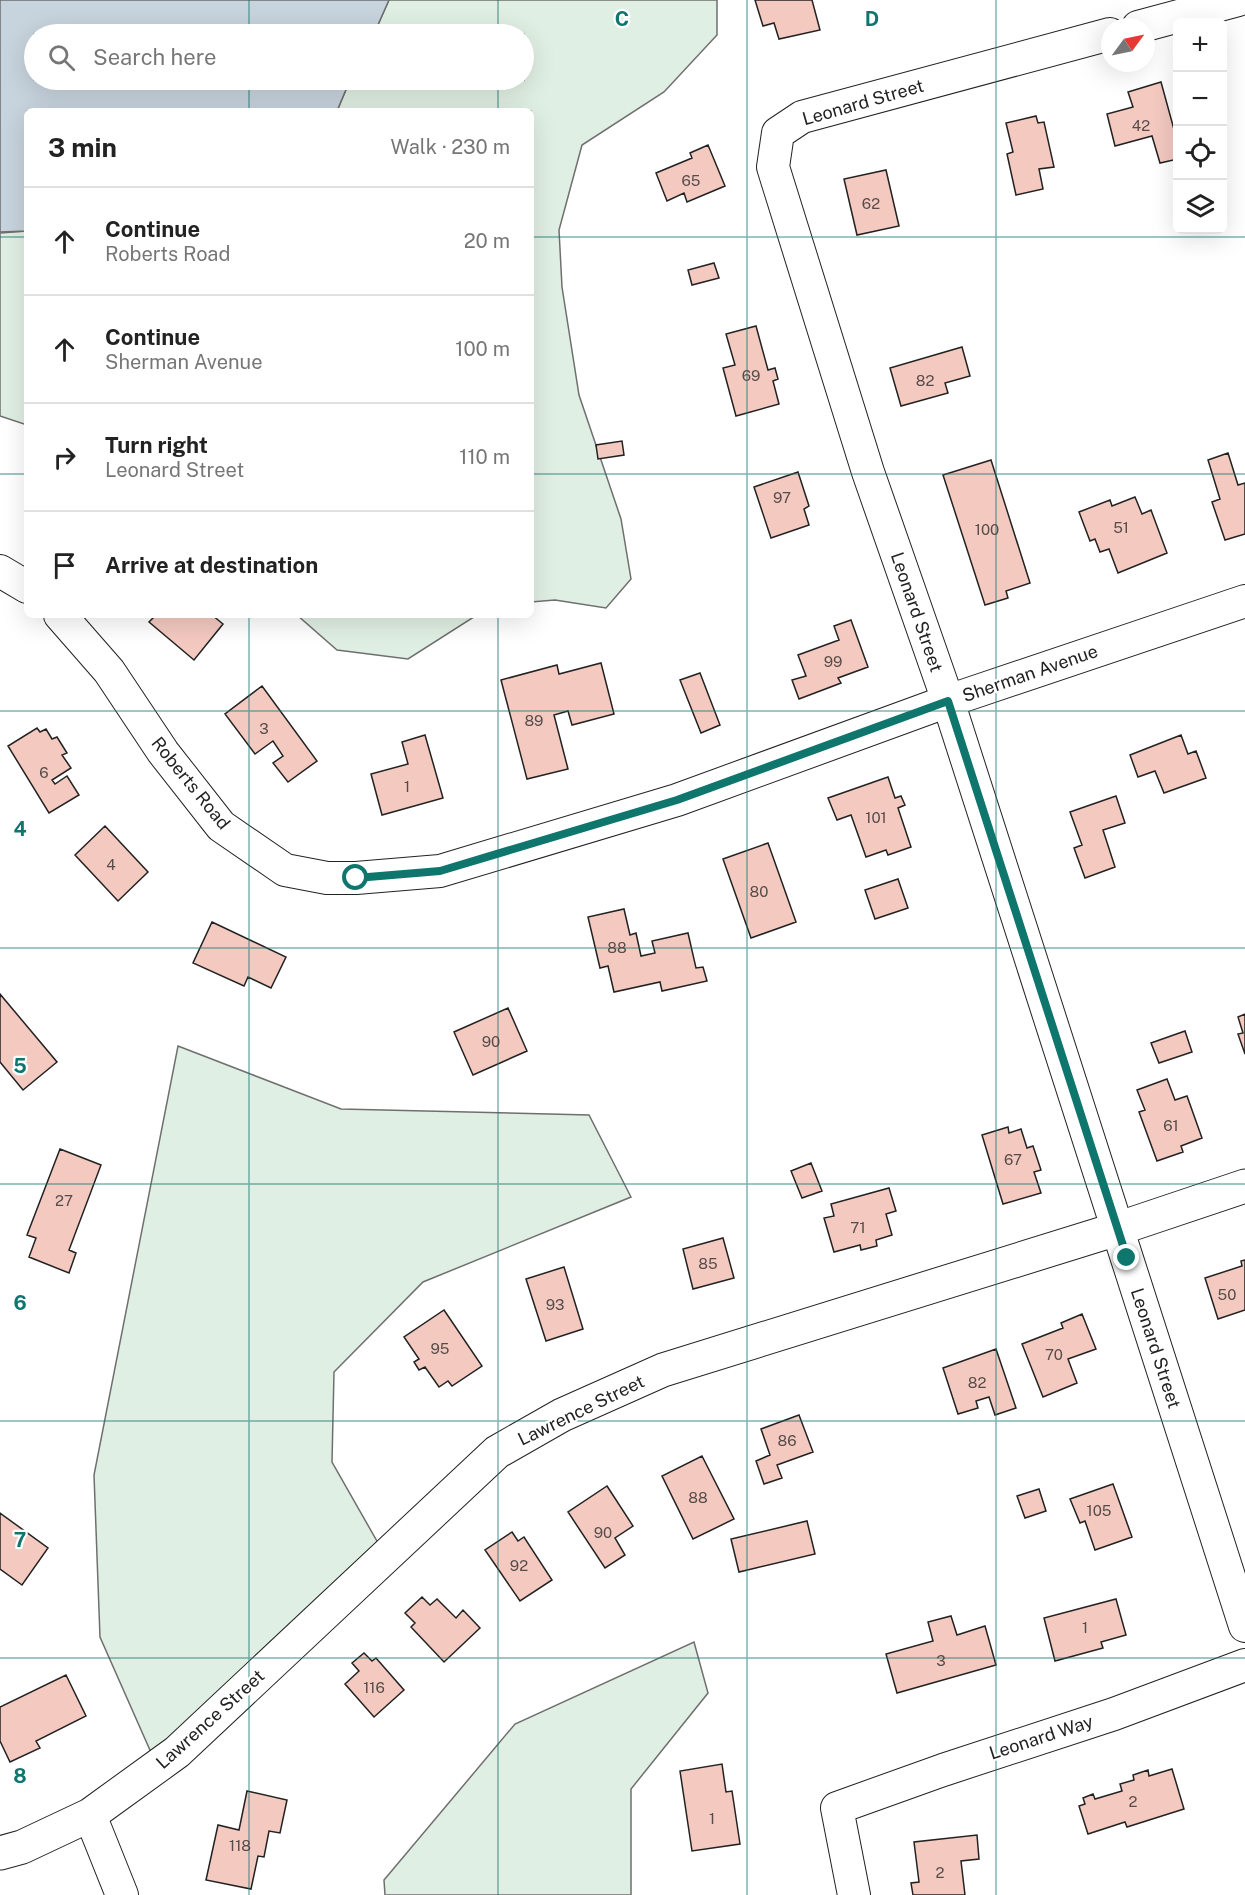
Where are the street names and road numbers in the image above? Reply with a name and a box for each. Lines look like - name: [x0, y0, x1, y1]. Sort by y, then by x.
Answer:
- street label: Leonard Street: [800, 75, 926, 129]
- street label: Leonard Street: [887, 549, 947, 675]
- street label: Sherman Avenue: [960, 640, 1100, 706]
- street label: Roberts Road: [147, 733, 235, 833]
- street label: Leonard Street: [1127, 1285, 1185, 1411]
- street label: Lawrence Street: [514, 1370, 648, 1450]
- street label: Lawrence Street: [152, 1665, 268, 1773]
- street label: Leonard Way: [986, 1710, 1096, 1764]

